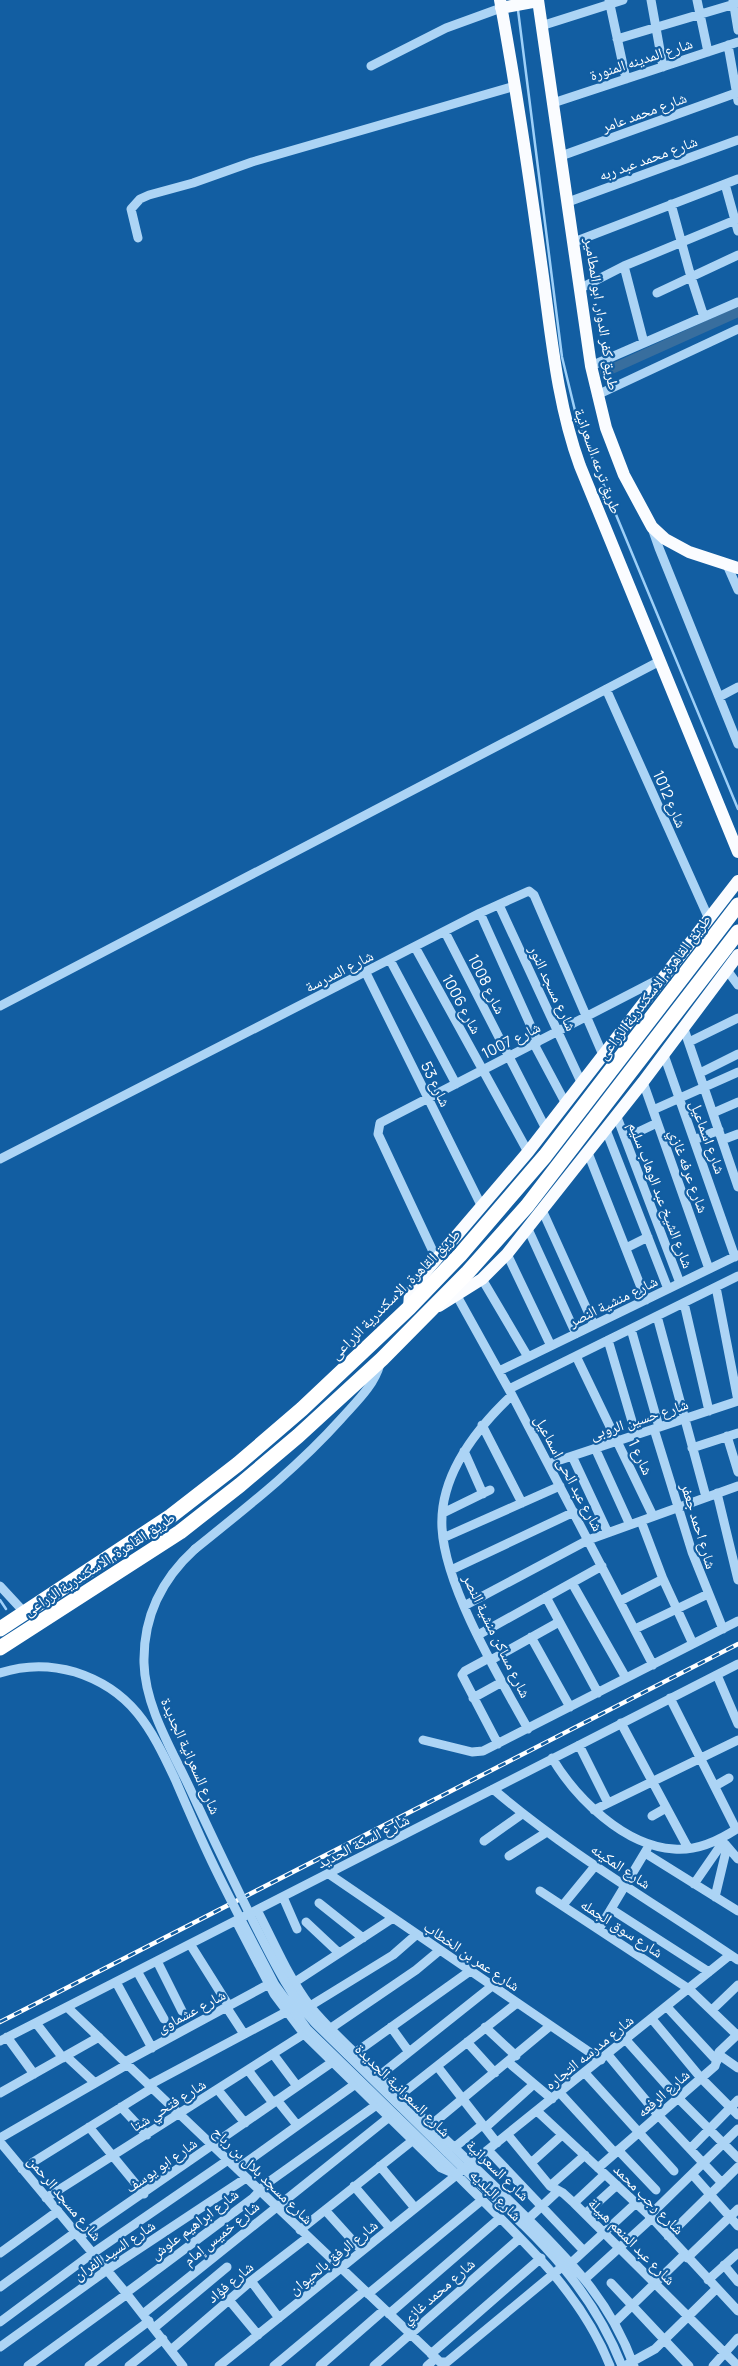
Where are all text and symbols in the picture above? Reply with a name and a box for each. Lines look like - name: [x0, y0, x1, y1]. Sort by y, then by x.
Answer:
- street label: شارع المدينه المنورة: [587, 32, 695, 86]
- street label: شارع محمد عامر: [598, 87, 689, 137]
- street label: شارع محمد عبد ربه: [596, 130, 700, 186]
- street label: طريق كفر الدوار, ابو المطامير: [579, 235, 624, 392]
- street label: طريق ترعه السعرانية: [569, 405, 627, 517]
- street label: شارع 1012: [648, 767, 692, 831]
- street label: طريق القاهرة, الاسكندرية الزراعى: [592, 910, 716, 1064]
- street label: شارع مسجد النور: [524, 941, 582, 1034]
- street label: شارع المدرسة: [301, 945, 377, 997]
- street label: شارع 1008: [463, 951, 511, 1018]
- street label: شارع 1006: [437, 970, 487, 1038]
- street label: شارع 1007: [478, 1016, 544, 1064]
- street label: شارع 53: [416, 1058, 456, 1111]
- street label: شارع اسماعيل: [685, 1097, 731, 1177]
- street label: شارع الشيخ عبد الوهاب سليم: [623, 1119, 699, 1271]
- street label: شارع عرفه غازي: [662, 1126, 714, 1217]
- street label: طريق القاهرة, الاسكندرية الزراعى: [325, 1224, 465, 1364]
- street label: شارع منشية النصر: [564, 1270, 661, 1332]
- street label: شارع حسين الروبى: [587, 1393, 691, 1445]
- street label: شارع عبد الحى اسماعيل: [529, 1411, 609, 1535]
- street label: شارع 1: [624, 1436, 658, 1478]
- street label: شارع احمد جعفر: [676, 1480, 722, 1572]
- street label: طريق القاهرة, الاسكندرية الزراعى: [19, 1507, 179, 1621]
- street label: شارع مساكن منشية النصر: [457, 1570, 536, 1702]
- street label: شارع السعرانية الجديدة: [156, 1694, 226, 1818]
- street label: شارع السكة الحديد: [313, 1809, 413, 1873]
- street label: شارع المكينه: [587, 1838, 655, 1894]
- street label: شارع سوق الجمله: [577, 1893, 667, 1963]
- street label: شارع عمر بن الخطاب: [420, 1916, 524, 1996]
- street label: شارع عشماوى: [153, 1984, 229, 2038]
- street label: شارع مدرسه التجاره: [540, 2010, 638, 2094]
- street label: شارع السعرانية الجديدة: [351, 2039, 456, 2141]
- street label: شارع الرفعه: [632, 2064, 694, 2122]
- street label: شارع فتحي شتا: [126, 2073, 211, 2138]
- street label: شارع مسجد بلال بن رباح: [208, 2121, 318, 2229]
- street label: شارع ابو يوسف: [121, 2132, 201, 2198]
- street label: شارع السعرانية: [462, 2135, 534, 2206]
- street label: شارع مسجد الرحمن: [23, 2151, 107, 2245]
- street label: شارع رجب محمد: [609, 2159, 689, 2239]
- street label: شارع البلديه: [465, 2164, 527, 2226]
- street label: شارع ابراهيم علوش: [145, 2184, 243, 2264]
- street label: شارع عبد المنعم هبيلة: [584, 2193, 680, 2289]
- street label: شارع خميس إمام: [178, 2196, 264, 2270]
- street label: شارع الرفق بالحيوان: [284, 2214, 382, 2300]
- street label: شارع السيد الفران: [69, 2215, 159, 2285]
- street label: شارع محمد غازي: [397, 2253, 481, 2330]
- street label: شارع فؤاد: [202, 2256, 258, 2308]

